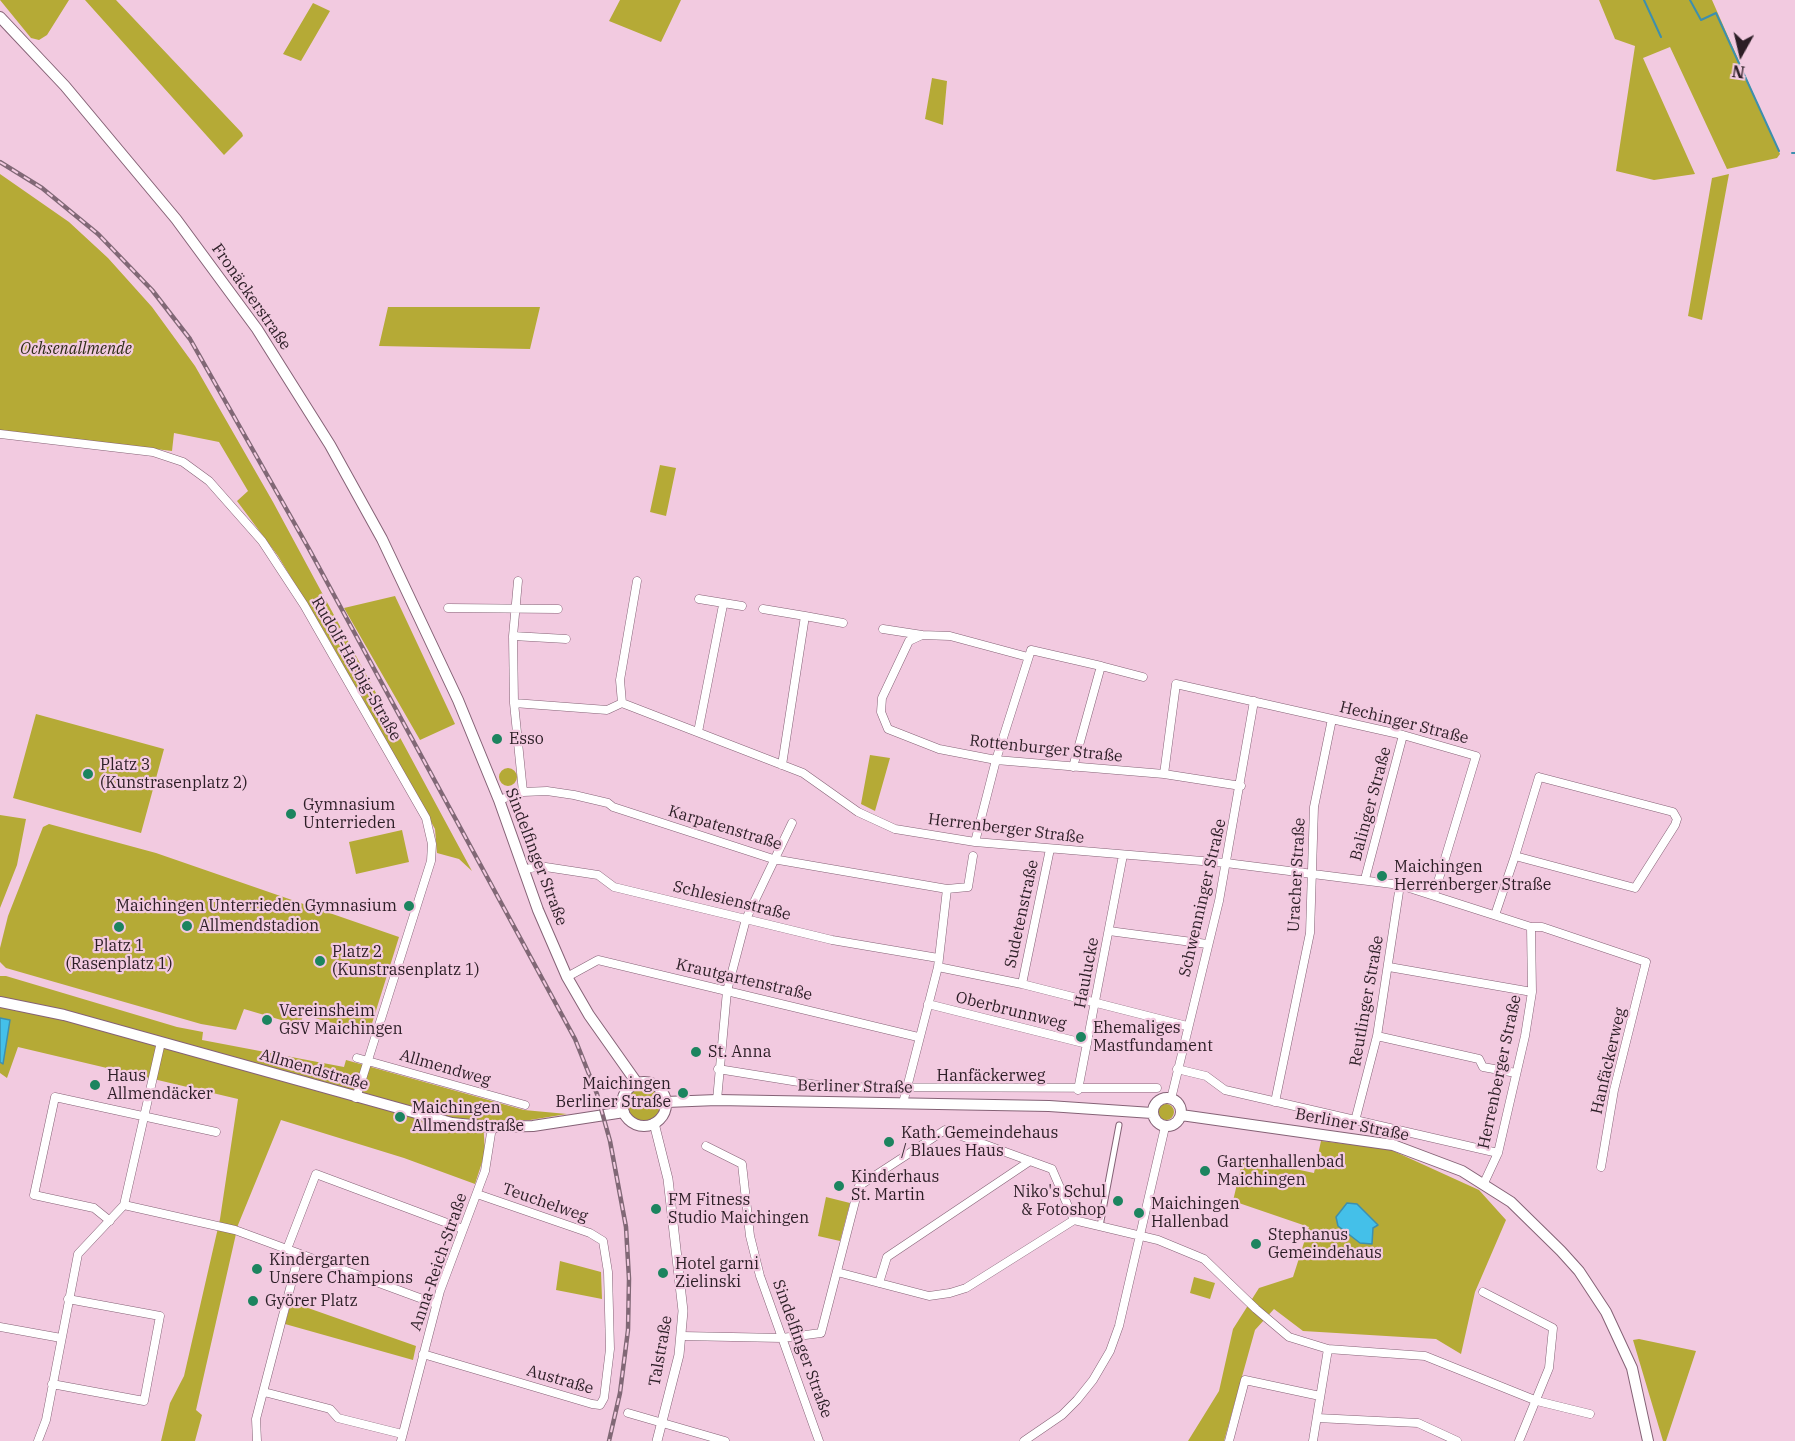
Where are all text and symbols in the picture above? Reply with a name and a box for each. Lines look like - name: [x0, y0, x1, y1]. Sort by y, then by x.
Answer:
- north arrow: [1711, 24, 1771, 84]
- text: N: [1731, 61, 1746, 83]
- street label: Fronäckerstraße: [207, 240, 295, 354]
- park label: Ochsenallmende: [20, 339, 132, 359]
- street label: Rudolf-Harbig-Straße: [307, 594, 405, 744]
- street label: Hechinger Straße: [1337, 698, 1471, 748]
- place label: Esso: [509, 729, 544, 749]
- street label: Rottenburger Straße: [969, 731, 1123, 767]
- marker: Esso: [490, 732, 504, 746]
- street label: Balinger Straße: [1347, 745, 1395, 863]
- place label: Platz 3 (Kunstrasenplatz 2): [100, 755, 248, 793]
- marker: Platz 3 (Kunstrasenplatz 2): [81, 767, 95, 781]
- street label: Sindelfinger Straße: [501, 785, 571, 929]
- place label: Gymnasium Unterrieden: [303, 795, 396, 833]
- street label: Karpatenstraße: [666, 802, 784, 854]
- marker: Gymnasium Unterrieden: [284, 807, 298, 821]
- street label: Herrenberger Straße: [927, 810, 1085, 848]
- street label: Schwenninger Straße: [1175, 817, 1231, 979]
- street label: Uracher Straße: [1284, 817, 1310, 933]
- place label: Maichingen Herrenberger Straße: [1394, 857, 1551, 895]
- street label: Sudetenstraße: [1001, 858, 1043, 970]
- marker: Maichingen Herrenberger Straße: [1375, 869, 1389, 883]
- street label: Schlesienstraße: [671, 877, 793, 925]
- place label: Maichingen Unterrieden Gymnasium: [116, 896, 397, 916]
- marker: Maichingen Unterrieden Gymnasium: [402, 899, 416, 913]
- place label: Allmendstadion: [199, 916, 319, 936]
- marker: Allmendstadion: [180, 919, 194, 933]
- marker: Platz 1 (Rasenplatz 1): [112, 920, 126, 934]
- street label: Reutlinger Straße: [1346, 934, 1388, 1068]
- place label: Platz 1 (Rasenplatz 1): [66, 936, 172, 974]
- street label: Haulucke: [1071, 936, 1103, 1010]
- place label: Platz 2 (Kunstrasenplatz 1): [332, 942, 480, 980]
- marker: Platz 2 (Kunstrasenplatz 1): [313, 954, 327, 968]
- street label: Krautgartenstraße: [674, 955, 814, 1005]
- street label: Oberbrunnweg: [954, 988, 1068, 1034]
- street label: Herrenberger Straße: [1474, 993, 1526, 1151]
- place label: Vereinsheim GSV Maichingen: [279, 1001, 403, 1039]
- street label: Hanfäckerweg: [1587, 1006, 1631, 1116]
- marker: Vereinsheim GSV Maichingen: [260, 1013, 274, 1027]
- place label: Ehemaliges Mastfundament: [1093, 1018, 1213, 1056]
- marker: Ehemaliges Mastfundament: [1074, 1030, 1088, 1044]
- place label: St. Anna: [708, 1042, 771, 1062]
- street label: Allmendstraße: [257, 1045, 371, 1095]
- marker: St. Anna: [689, 1045, 703, 1059]
- street label: Allmendweg: [397, 1046, 493, 1090]
- place label: Haus Allmendäcker: [107, 1066, 213, 1104]
- street label: Hanfäckerweg: [937, 1066, 1045, 1086]
- place label: Maichingen Berliner Straße: [555, 1074, 671, 1112]
- street label: Berliner Straße: [797, 1076, 913, 1098]
- marker: Haus Allmendäcker: [88, 1078, 102, 1092]
- marker: Maichingen Berliner Straße: [676, 1086, 690, 1100]
- place label: Maichingen Allmendstraße: [412, 1098, 524, 1136]
- street label: Berliner Straße: [1293, 1105, 1411, 1145]
- marker: Maichingen Allmendstraße: [393, 1110, 407, 1124]
- place label: Kath. Gemeindehaus / Blaues Haus: [901, 1123, 1058, 1161]
- marker: Kath. Gemeindehaus / Blaues Haus: [882, 1135, 896, 1149]
- place label: Gartenhallenbad Maichingen: [1217, 1152, 1344, 1190]
- marker: Gartenhallenbad Maichingen: [1198, 1164, 1212, 1178]
- place label: Kinderhaus St. Martin: [851, 1167, 939, 1205]
- street label: Teuchelweg: [500, 1179, 590, 1227]
- marker: Kinderhaus St. Martin: [832, 1179, 846, 1193]
- place label: Niko's Schul & Fotoshop: [1013, 1182, 1106, 1220]
- place label: FM Fitness Studio Maichingen: [668, 1190, 809, 1228]
- street label: Anna-Reich-Straße: [406, 1191, 472, 1333]
- marker: Niko's Schul & Fotoshop: [1111, 1194, 1125, 1208]
- place label: Maichingen Hallenbad: [1151, 1194, 1240, 1232]
- marker: FM Fitness Studio Maichingen: [649, 1202, 663, 1216]
- marker: Maichingen Hallenbad: [1132, 1206, 1146, 1220]
- place label: Stephanus Gemeindehaus: [1268, 1225, 1382, 1263]
- marker: Stephanus Gemeindehaus: [1249, 1237, 1263, 1251]
- place label: Kindergarten Unsere Champions: [269, 1250, 413, 1288]
- place label: Hotel garni Zielinski: [675, 1254, 759, 1292]
- marker: Kindergarten Unsere Champions: [250, 1262, 264, 1276]
- marker: Hotel garni Zielinski: [656, 1266, 670, 1280]
- street label: Sindelfinger Straße: [768, 1277, 836, 1421]
- place label: Györer Platz: [265, 1291, 358, 1311]
- marker: Györer Platz: [246, 1294, 260, 1308]
- street label: Talstraße: [645, 1314, 677, 1388]
- street label: Austraße: [524, 1361, 596, 1399]

